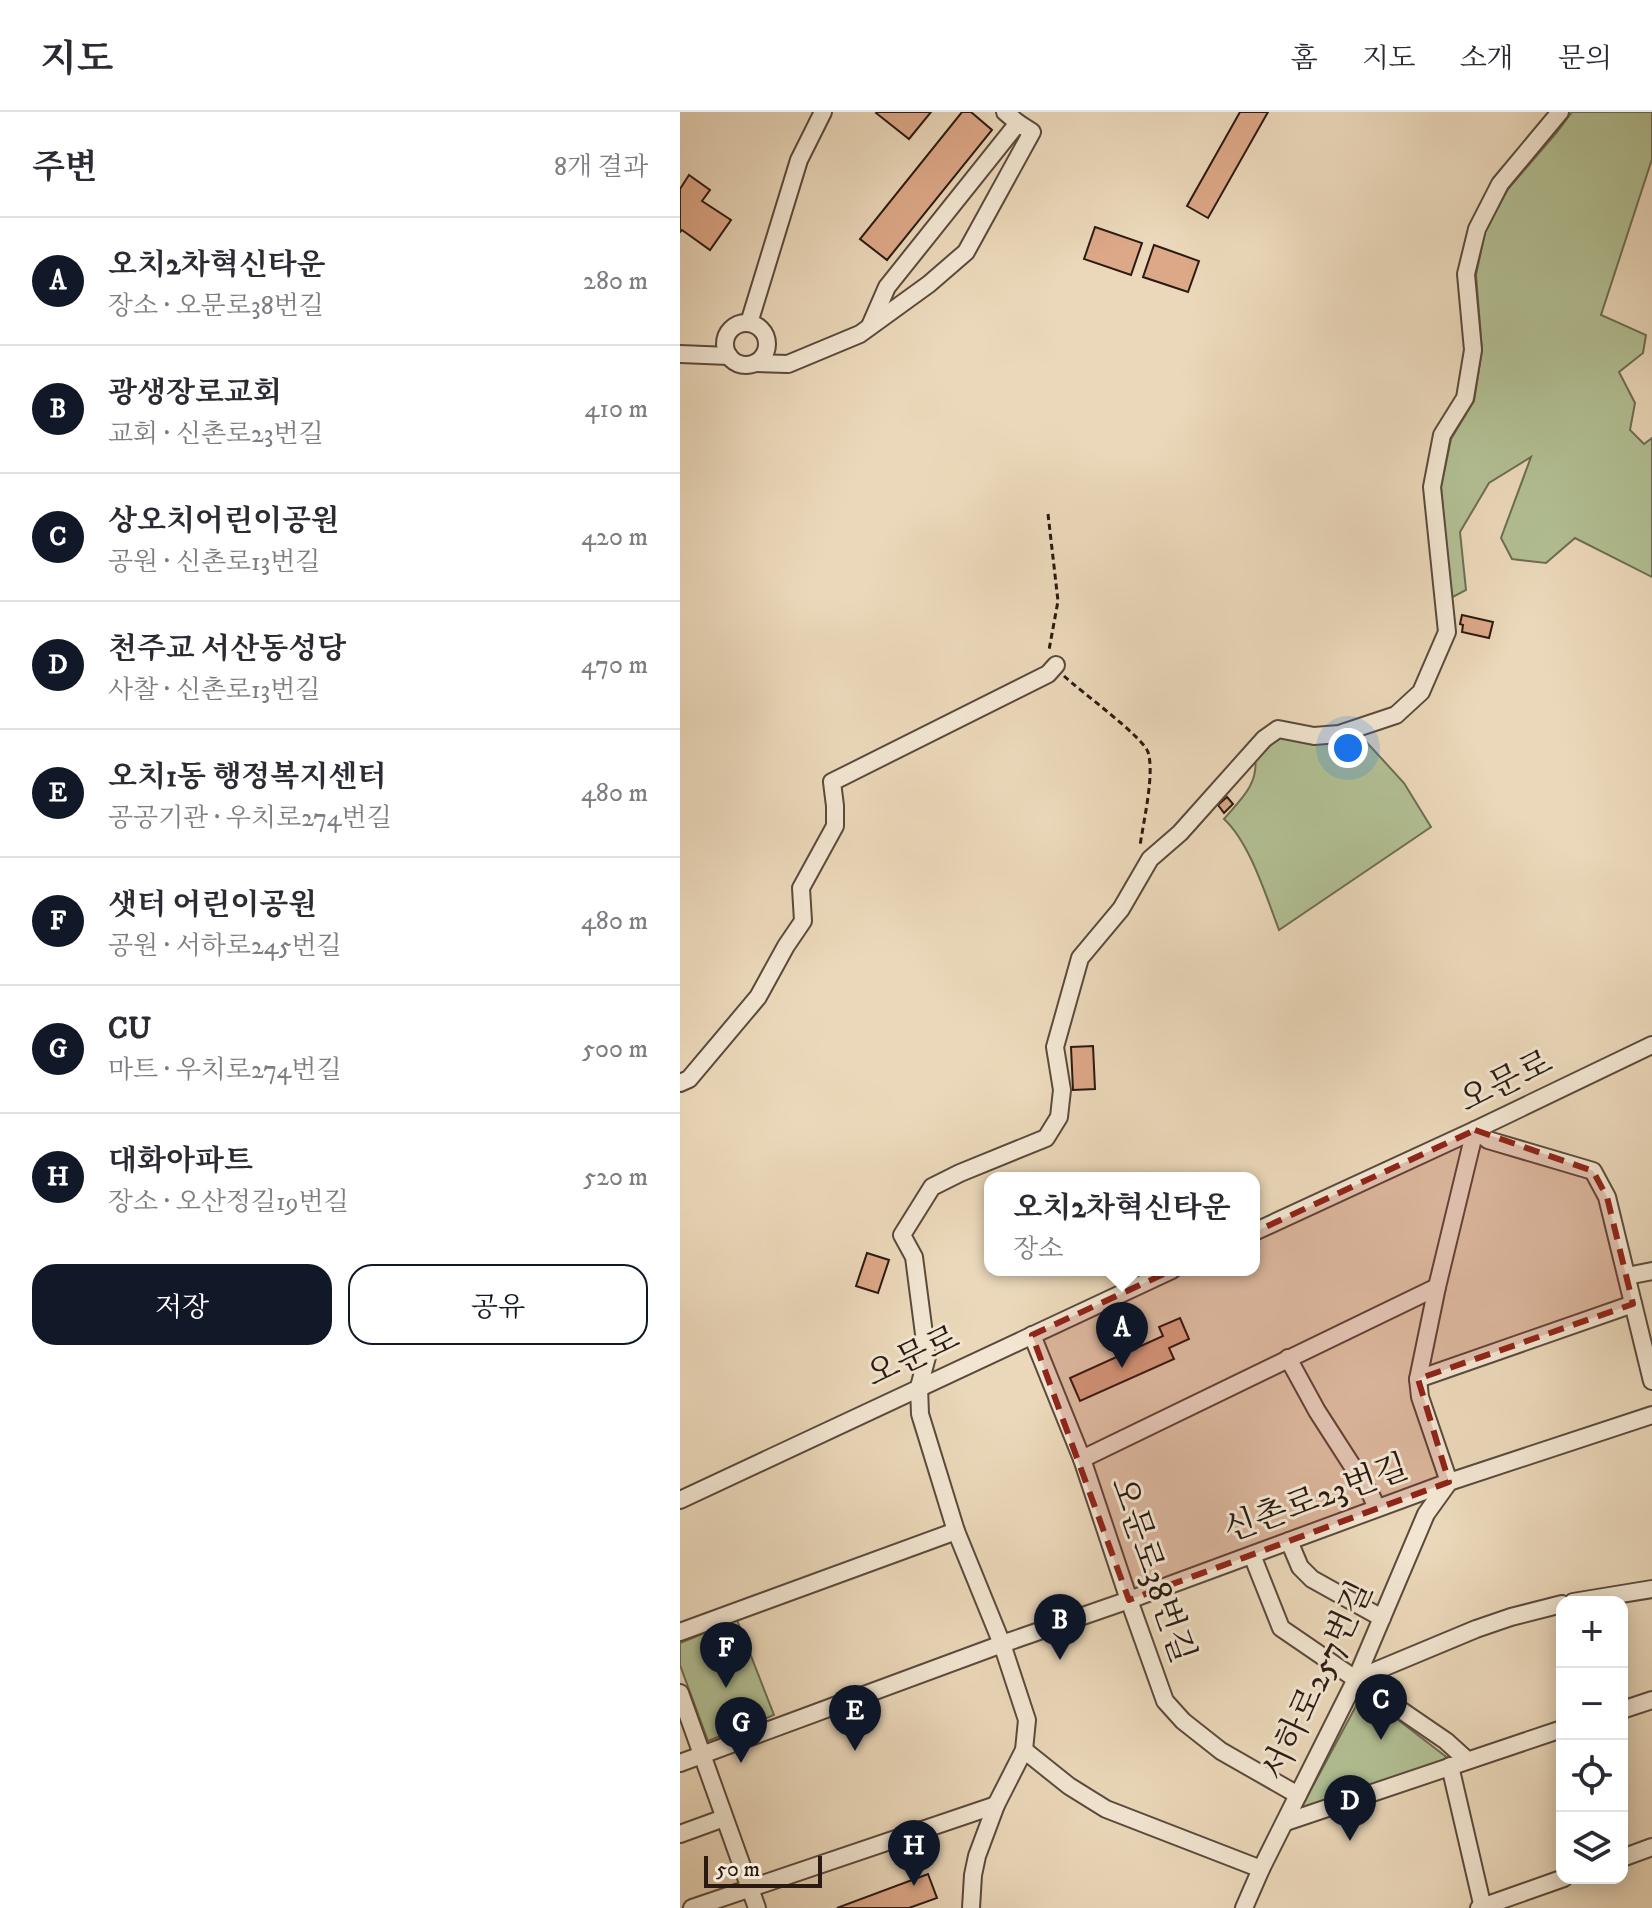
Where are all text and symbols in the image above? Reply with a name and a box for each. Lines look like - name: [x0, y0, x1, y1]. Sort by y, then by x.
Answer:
- text: 지도: [40, 36, 113, 84]
- text: 홈: [1291, 41, 1318, 76]
- text: 지도: [1362, 41, 1416, 76]
- text: 소개: [1460, 41, 1514, 76]
- text: 문의: [1558, 41, 1612, 76]
- text: 주변: [32, 147, 98, 189]
- text: 8개 결과: [554, 151, 648, 184]
- text: 오치2차혁신타운: [108, 247, 326, 284]
- text: A: [50, 265, 66, 298]
- text: 280 m: [583, 265, 648, 298]
- text: 장소 · 오문로38번길: [108, 290, 324, 323]
- text: 광생장로교회: [108, 375, 282, 412]
- text: B: [50, 393, 66, 426]
- text: 410 m: [584, 393, 648, 426]
- text: 교회 · 신촌로23번길: [108, 418, 324, 451]
- text: 상오치어린이공원: [108, 503, 340, 540]
- text: C: [49, 521, 67, 554]
- text: 420 m: [581, 521, 648, 554]
- text: 공원 · 신촌로13번길: [108, 546, 320, 579]
- text: 천주교 서산동성당: [108, 631, 346, 668]
- text: D: [48, 649, 68, 682]
- text: 470 m: [581, 649, 648, 682]
- text: 사찰 · 신촌로13번길: [108, 674, 320, 707]
- your location: [1328, 728, 1368, 768]
- text: 오치1동 행정복지센터: [108, 759, 386, 796]
- text: E: [49, 777, 67, 810]
- text: 480 m: [581, 777, 648, 810]
- text: 공공기관 · 우치로274번길: [108, 802, 392, 835]
- text: 샛터 어린이공원: [108, 887, 317, 924]
- text: F: [50, 905, 66, 938]
- text: 480 m: [581, 905, 648, 938]
- text: 공원 · 서하로245번길: [108, 930, 342, 963]
- text: CU: [108, 1011, 151, 1048]
- text: G: [49, 1033, 67, 1066]
- text: 500 m: [582, 1033, 648, 1066]
- street label: 오문로: [1453, 1041, 1560, 1122]
- text: 마트 · 우치로274번길: [108, 1054, 342, 1087]
- text: 대화아파트: [108, 1143, 253, 1180]
- text: H: [47, 1161, 69, 1194]
- text: 520 m: [583, 1161, 648, 1194]
- popup: [984, 1172, 1260, 1276]
- text: 장소 · 오산정길19번길: [108, 1186, 349, 1219]
- text: 오치2차혁신타운: [1013, 1190, 1231, 1227]
- text: 장소: [1013, 1233, 1063, 1266]
- button: 저장: [32, 1264, 332, 1345]
- button: 공유: [348, 1264, 648, 1345]
- pin: A: [1096, 1302, 1148, 1368]
- street label: 오문로: [859, 1317, 967, 1397]
- street label: 신촌로23번길: [1218, 1446, 1414, 1552]
- street label: 오문로38번길: [1101, 1471, 1203, 1669]
- street label: 서하로257번길: [1253, 1574, 1383, 1788]
- pin: B: [1034, 1594, 1086, 1660]
- map controls: [1556, 1596, 1628, 1884]
- button: +: [1556, 1596, 1628, 1668]
- pin: F: [700, 1622, 752, 1688]
- button: −: [1556, 1668, 1628, 1740]
- pin: C: [1355, 1674, 1407, 1740]
- pin: E: [829, 1685, 881, 1751]
- pin: G: [715, 1697, 767, 1763]
- button: locate: [1556, 1740, 1628, 1812]
- pin: D: [1324, 1775, 1376, 1841]
- button: layers: [1556, 1812, 1628, 1884]
- pin: H: [888, 1820, 940, 1886]
- scale bar: [704, 1852, 822, 1888]
- text: 50 m: [716, 1856, 760, 1883]

